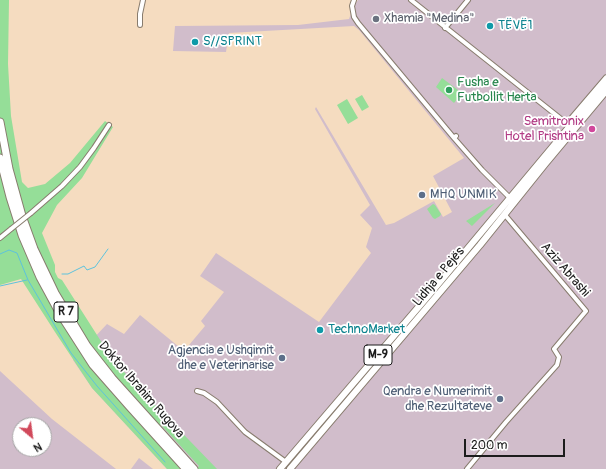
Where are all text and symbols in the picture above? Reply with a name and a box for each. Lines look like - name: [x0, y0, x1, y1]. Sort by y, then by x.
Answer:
- place label: Xhamia "Medina": [384, 11, 475, 27]
- marker: Xhamia "Medina": [371, 14, 381, 24]
- place label: TËVË1: [498, 18, 533, 34]
- marker: TËVË1: [485, 21, 495, 31]
- place label: S//SPRINT: [203, 34, 262, 50]
- marker: S//SPRINT: [190, 37, 200, 47]
- place label: Fusha e Futbollit Herta: [457, 75, 537, 106]
- marker: Fusha e Futbollit Herta: [444, 85, 454, 95]
- place label: Semitronix Hotel Prishtina: [505, 114, 584, 145]
- marker: Semitronix Hotel Prishtina: [587, 124, 597, 134]
- place label: MHQ UNMIK: [430, 187, 497, 203]
- marker: MHQ UNMIK: [417, 190, 427, 200]
- street label: Aziz Abrashi: [537, 240, 593, 300]
- street label: Lidhja e Pejës: [410, 244, 468, 310]
- road number: R 7: [54, 302, 78, 322]
- place label: TechnoMarket: [328, 322, 405, 338]
- marker: TechnoMarket: [315, 325, 325, 335]
- street label: Doktor Ibrahim Rugova: [95, 338, 187, 442]
- place label: Agjencia e Ushqimit dhe e Veterinarise: [168, 343, 274, 374]
- road number: M-9: [364, 345, 392, 365]
- marker: Agjencia e Ushqimit dhe e Veterinarise: [277, 353, 287, 363]
- place label: Qendra e Numerimit dhe Rezultateve: [383, 384, 492, 415]
- marker: Qendra e Numerimit dhe Rezultateve: [495, 394, 505, 404]
- north arrow: [12, 417, 52, 457]
- scale bar: [466, 431, 567, 457]
- text: 200 m: [471, 438, 507, 453]
- text: N: [31, 440, 44, 455]

